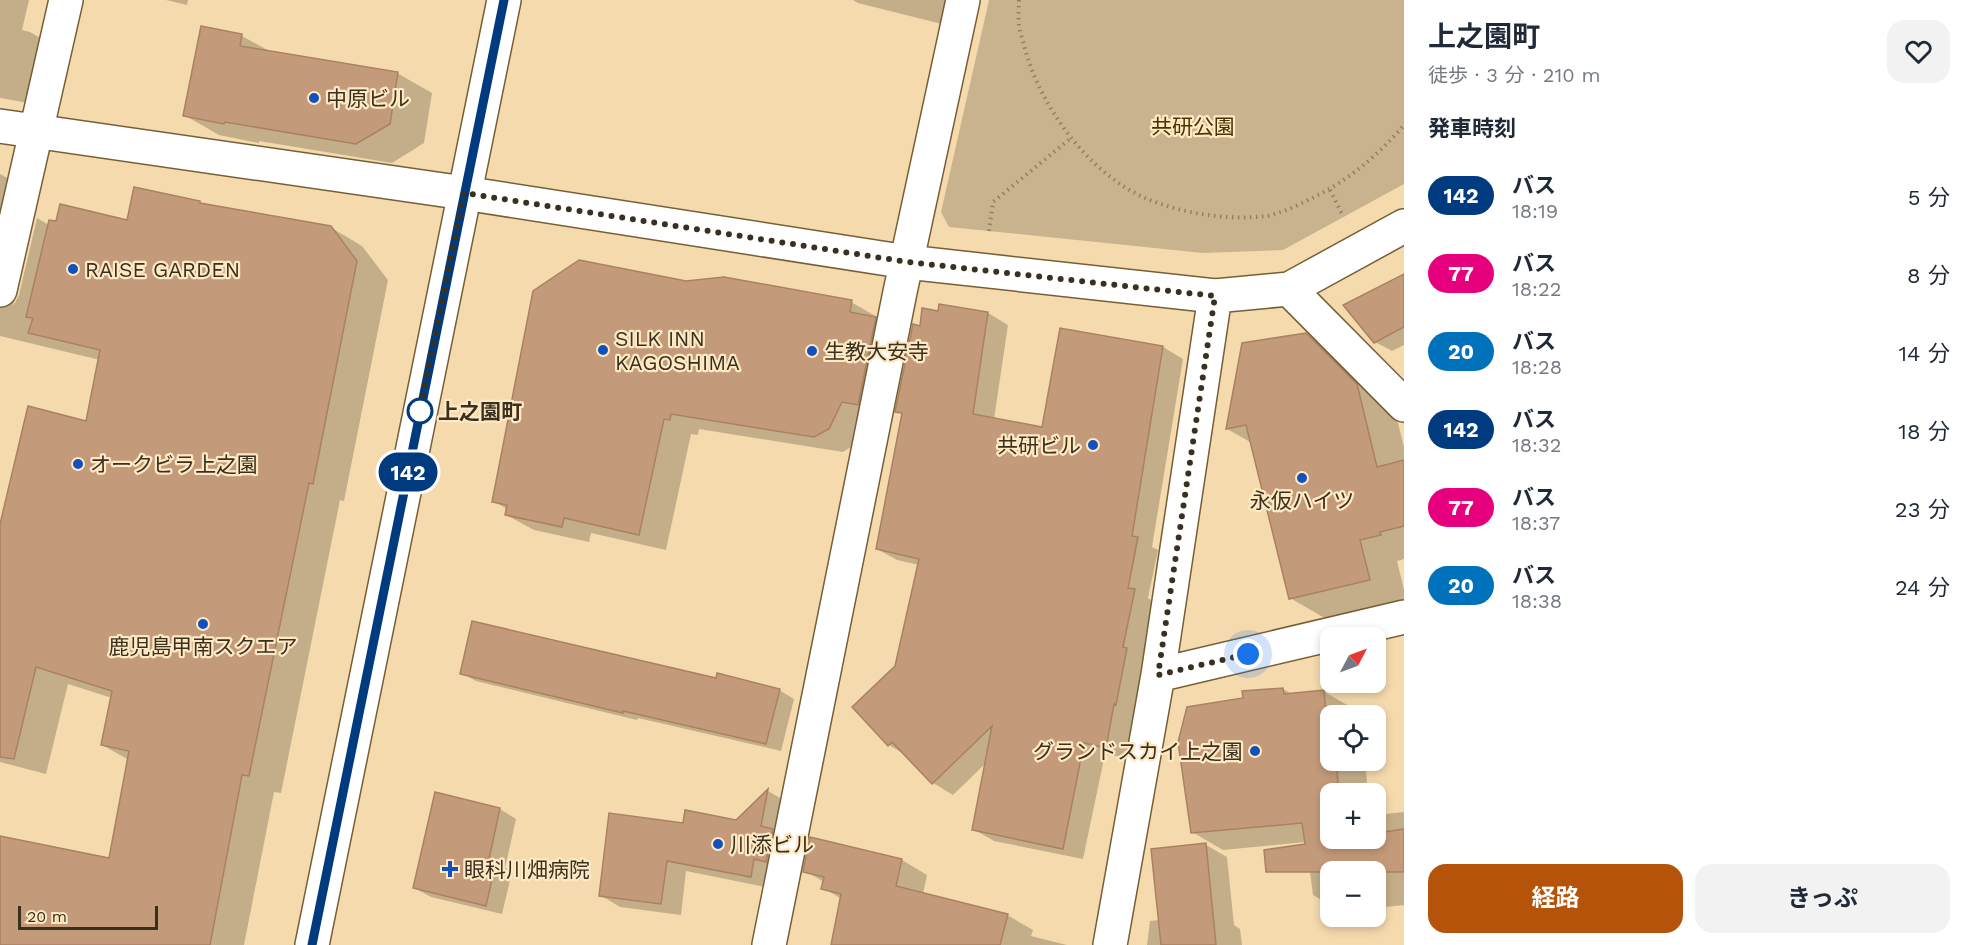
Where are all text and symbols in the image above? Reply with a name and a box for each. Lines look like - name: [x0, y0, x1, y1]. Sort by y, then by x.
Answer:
- text: 上之園町: [1428, 20, 1540, 53]
- button: heart: [1887, 20, 1950, 83]
- text: 徒歩 · 3 分 · 210 m: [1428, 63, 1601, 87]
- place label: 中原ビル: [326, 86, 410, 111]
- marker: 中原ビル: [307, 91, 321, 105]
- park label: 共研公園: [1151, 114, 1235, 139]
- text: 発車時刻: [1428, 116, 1516, 141]
- text: バス: [1512, 173, 1556, 198]
- text: 142: [1444, 183, 1478, 208]
- text: 5 分: [1908, 185, 1950, 210]
- text: 18:19: [1512, 199, 1558, 223]
- text: バス: [1512, 251, 1556, 276]
- place label: RAISE GARDEN: [85, 257, 240, 282]
- text: 77: [1448, 261, 1474, 286]
- marker: RAISE GARDEN: [66, 262, 80, 276]
- text: 8 分: [1907, 263, 1950, 288]
- text: 18:22: [1512, 277, 1561, 301]
- place label: SILK INN KAGOSHIMA: [615, 326, 740, 375]
- text: バス: [1512, 329, 1556, 354]
- place label: 生教大安寺: [824, 339, 929, 364]
- text: 20: [1448, 339, 1474, 364]
- text: 14 分: [1898, 341, 1950, 366]
- marker: SILK INN KAGOSHIMA: [596, 343, 610, 357]
- marker: 生教大安寺: [805, 344, 819, 358]
- text: 18:28: [1512, 355, 1562, 379]
- marker: 上之園町: [407, 398, 433, 424]
- place label: 上之園町: [438, 399, 522, 424]
- text: バス: [1512, 407, 1556, 432]
- text: 142: [1444, 417, 1478, 442]
- text: 18 分: [1898, 419, 1950, 444]
- place label: 共研ビル: [997, 433, 1081, 458]
- text: 18:32: [1512, 433, 1561, 457]
- marker: 共研ビル: [1086, 438, 1100, 452]
- place label: オークビラ上之園: [90, 452, 258, 477]
- line badge: 142: [374, 452, 442, 492]
- marker: オークビラ上之園: [71, 457, 85, 471]
- text: 142: [391, 460, 425, 485]
- marker: 永仮ハイツ: [1295, 471, 1309, 485]
- text: バス: [1512, 485, 1556, 510]
- place label: 永仮ハイツ: [1250, 488, 1354, 513]
- text: 77: [1448, 495, 1474, 520]
- text: 23 分: [1895, 497, 1950, 522]
- text: 18:37: [1512, 511, 1560, 535]
- text: バス: [1512, 563, 1556, 588]
- text: 20: [1448, 573, 1474, 598]
- text: 24 分: [1895, 575, 1950, 600]
- text: 18:38: [1512, 589, 1562, 613]
- marker: 鹿児島甲南スクエア: [196, 617, 210, 631]
- north arrow: [1320, 627, 1386, 693]
- map controls: [1320, 627, 1386, 927]
- place label: 鹿児島甲南スクエア: [109, 634, 298, 659]
- your location: [1233, 639, 1263, 669]
- button: locate: [1320, 705, 1386, 771]
- place label: グランドスカイ上之園: [1033, 739, 1243, 764]
- marker: グランドスカイ上之園: [1248, 744, 1262, 758]
- button: +: [1320, 783, 1386, 849]
- place label: 川添ビル: [730, 832, 814, 857]
- marker: 川添ビル: [711, 837, 725, 851]
- place label: 眼科川畑病院: [464, 857, 590, 882]
- marker: 眼科川畑病院: [441, 860, 459, 878]
- button: −: [1320, 861, 1386, 927]
- button: 経路: [1428, 864, 1683, 933]
- button: きっぷ: [1695, 864, 1950, 933]
- scale bar: [18, 903, 158, 930]
- text: 20 m: [27, 907, 67, 926]

